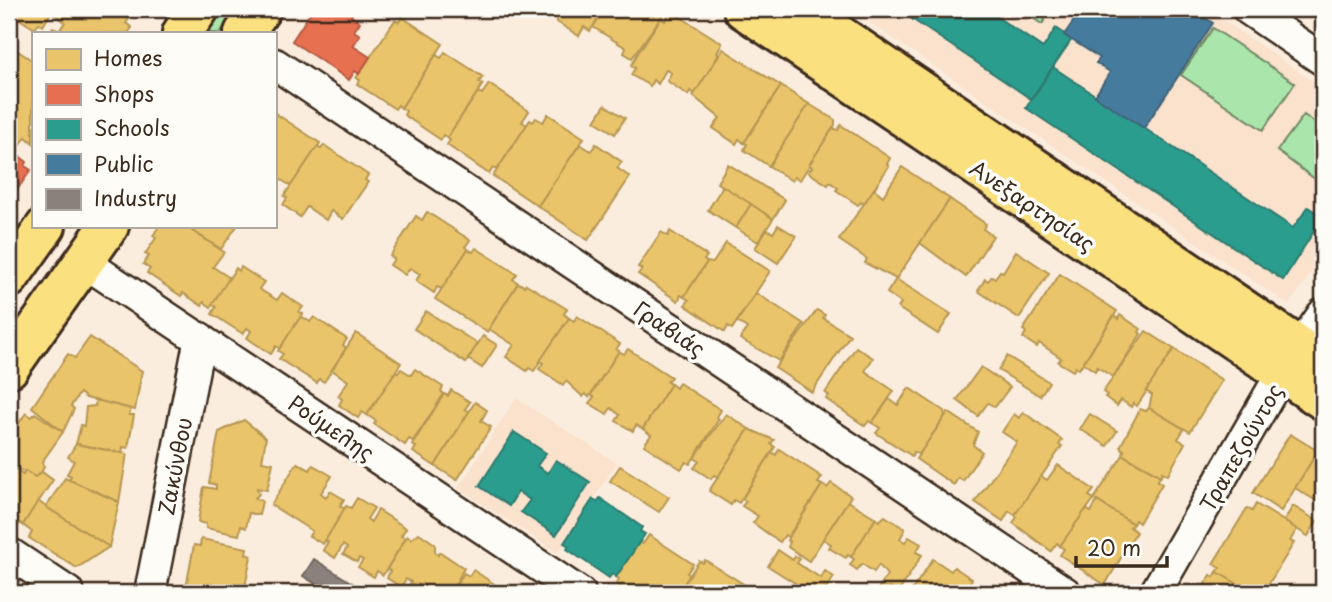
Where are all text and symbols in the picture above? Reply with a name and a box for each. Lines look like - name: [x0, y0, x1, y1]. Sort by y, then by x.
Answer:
- legend: [32, 32, 276, 228]
- text: Homes: [94, 41, 162, 73]
- text: Shops: [94, 77, 154, 109]
- text: Schools: [94, 111, 170, 143]
- text: Public: [94, 147, 154, 179]
- street label: Ανεξαρτησίας: [964, 151, 1102, 259]
- text: Industry: [94, 181, 177, 213]
- street label: Γραβιάς: [628, 292, 712, 364]
- street label: Τραπεζούντος: [1191, 377, 1289, 517]
- street label: Ρούμελης: [283, 386, 382, 468]
- street label: Ζακύνθου: [149, 414, 199, 518]
- scale bar: [1076, 525, 1168, 569]
- text: 20 m: [1087, 531, 1141, 563]

